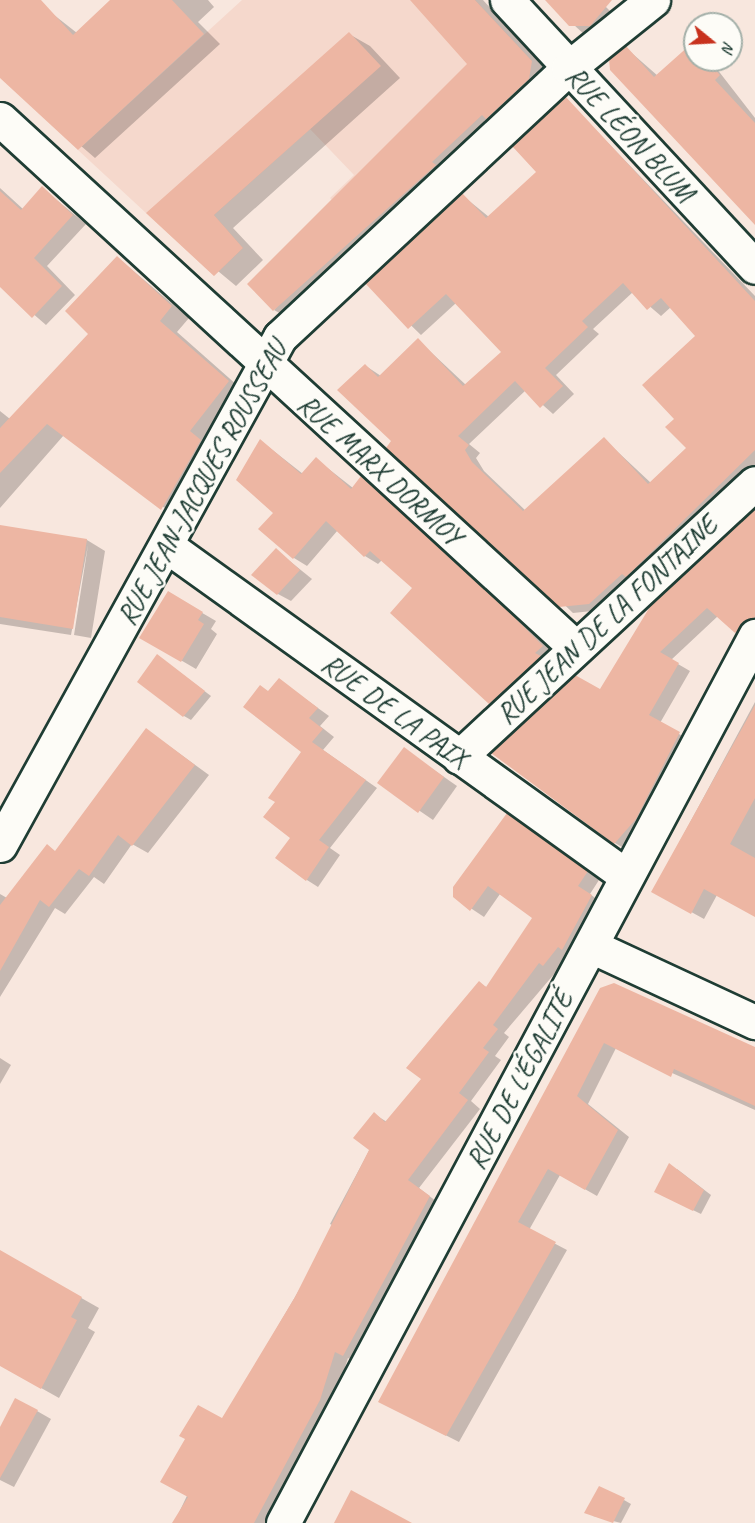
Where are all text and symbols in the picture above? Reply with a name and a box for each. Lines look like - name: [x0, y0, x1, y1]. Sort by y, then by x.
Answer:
- north arrow: [683, 12, 743, 72]
- text: N: [717, 39, 739, 55]
- street label: RUE LÉON BLUM: [558, 59, 702, 209]
- street label: RUE JEAN-JACQUES ROUSSEAU: [110, 335, 294, 631]
- street label: RUE MARX DORMOY: [291, 387, 469, 553]
- street label: RUE JEAN DE LA FONTAINE: [489, 508, 725, 732]
- street label: RUE DE LA PAIX: [315, 647, 475, 775]
- street label: RUE DE L'ÉGALITÉ: [459, 985, 581, 1175]

